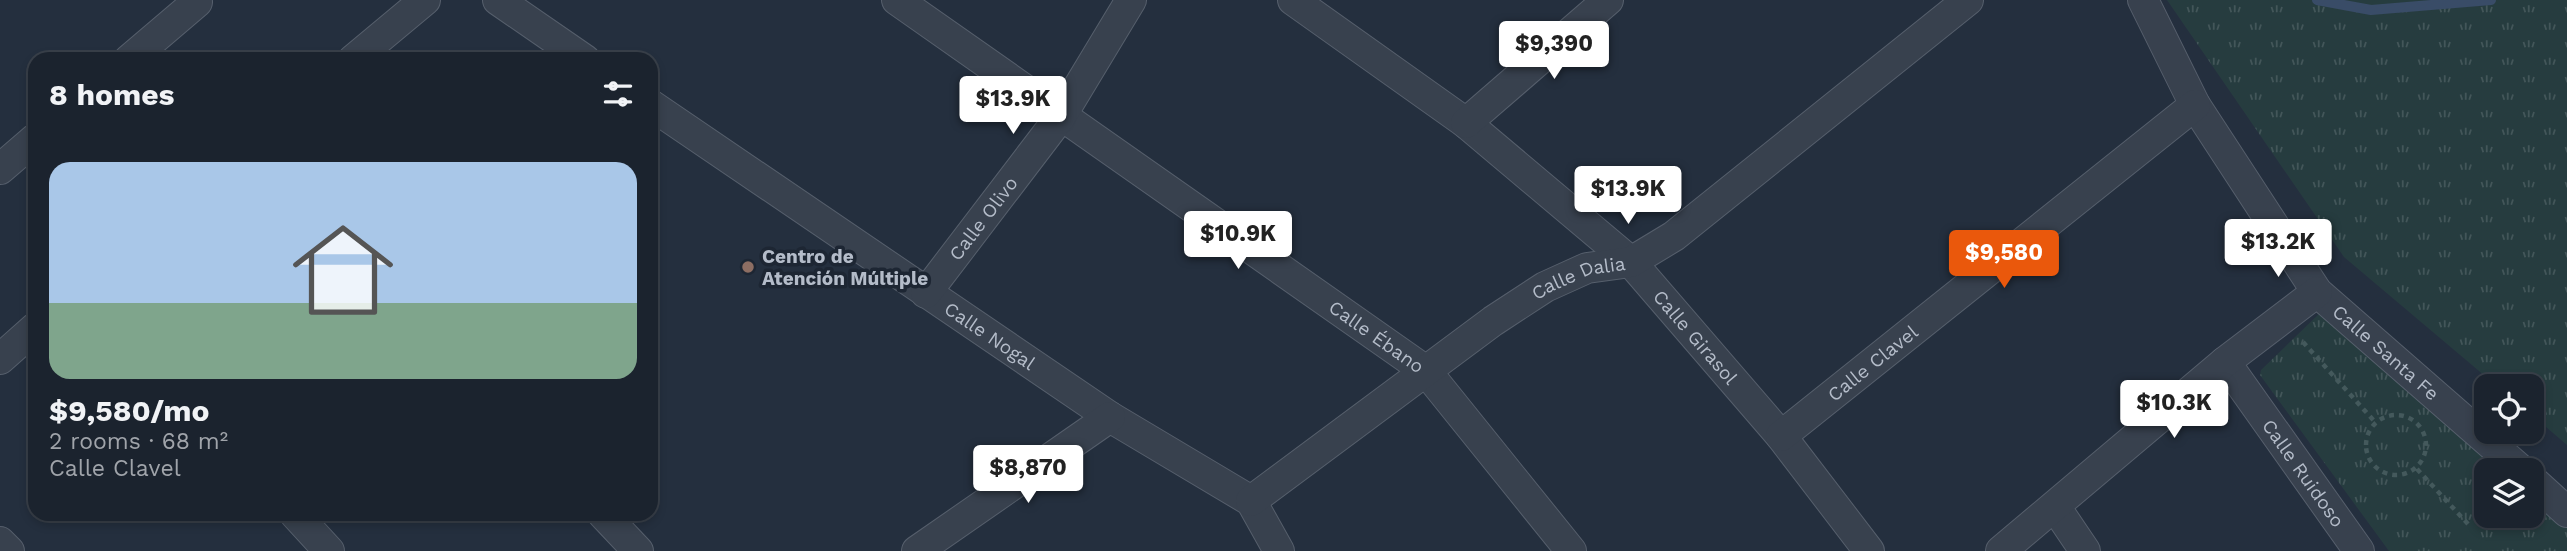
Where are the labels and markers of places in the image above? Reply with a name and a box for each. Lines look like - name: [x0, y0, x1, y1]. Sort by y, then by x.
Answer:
- pin: $9,390: [1497, 22, 1611, 81]
- pin: $13.9K: [956, 76, 1070, 136]
- pin: $13.9K: [1571, 166, 1685, 226]
- pin: $10.9K: [1181, 212, 1295, 271]
- pin: $13.2K: [2221, 219, 2335, 279]
- pin: $9,580: [1947, 230, 2061, 290]
- place label: Centro de Atención Múltiple: [762, 245, 928, 290]
- marker: Centro de Atención Múltiple: [740, 259, 756, 275]
- pin: $10.3K: [2117, 380, 2231, 440]
- pin: $8,870: [971, 446, 1085, 505]

